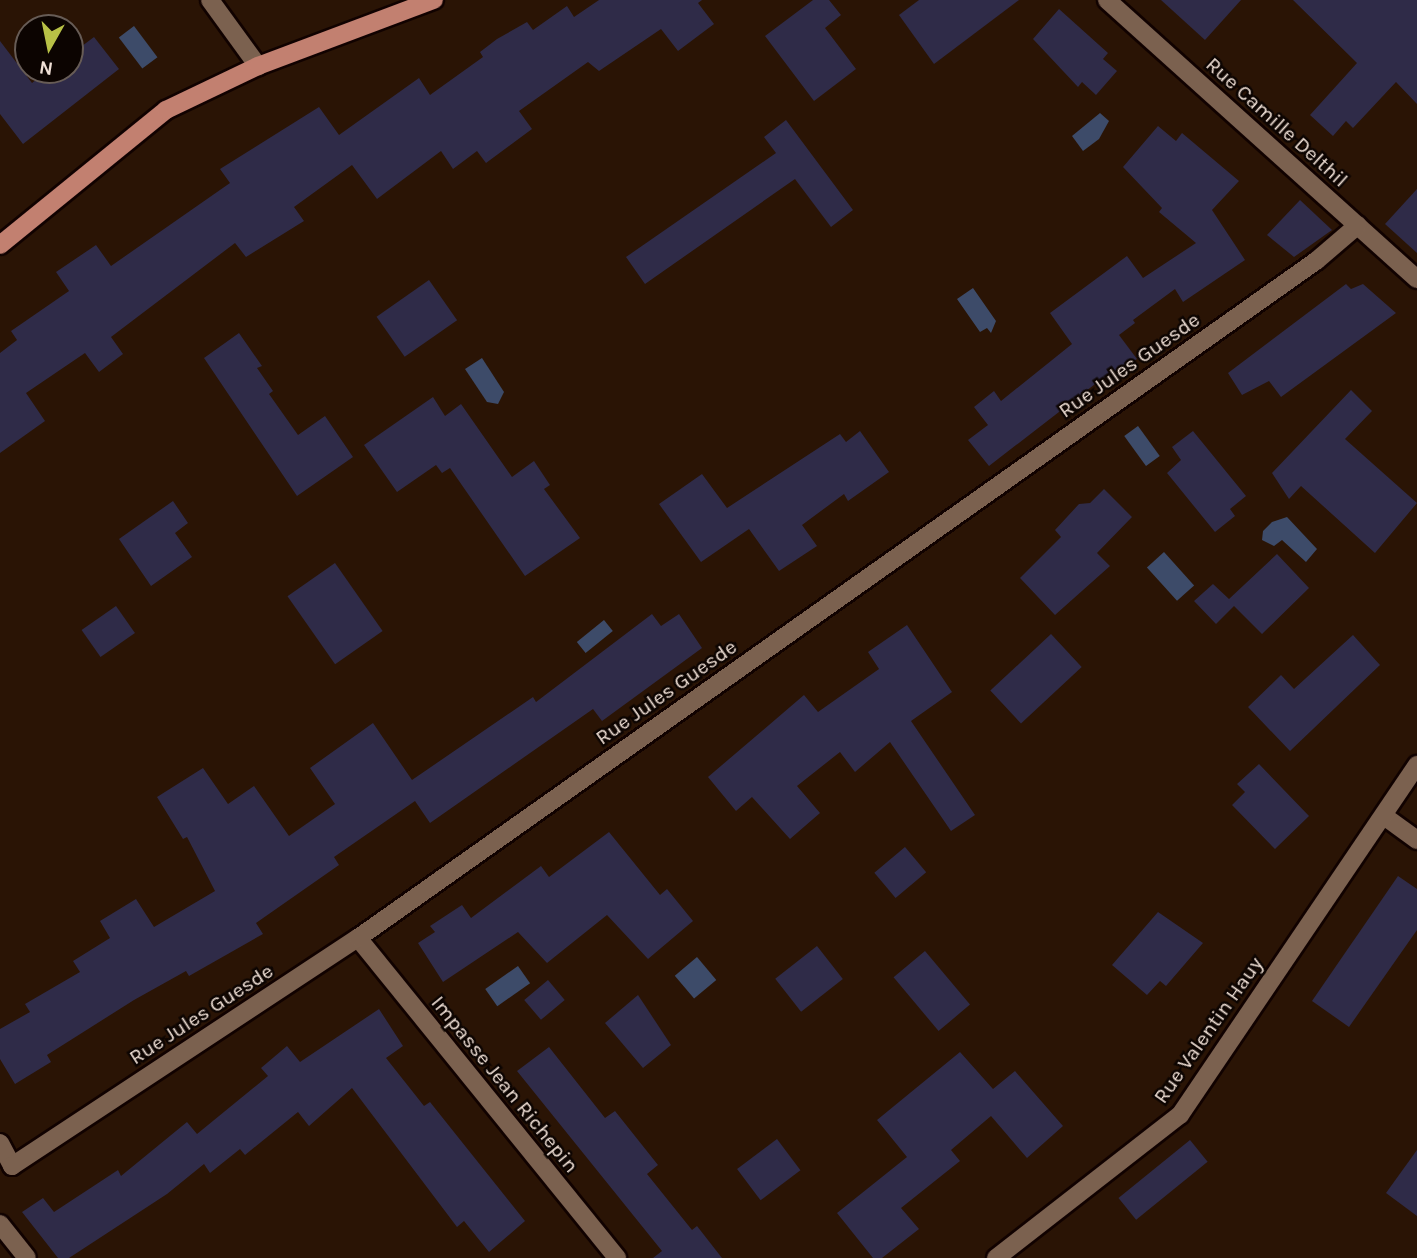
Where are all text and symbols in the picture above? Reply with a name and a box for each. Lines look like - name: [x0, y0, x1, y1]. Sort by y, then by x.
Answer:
- north arrow: [14, 14, 84, 84]
- street label: Rue Camille Delthil: [1201, 52, 1353, 192]
- text: N: [38, 56, 54, 80]
- street label: Rue Jules Guesde: [1054, 307, 1204, 423]
- street label: Rue Jules Guesde: [591, 634, 741, 750]
- street label: Rue Valentin Hauy: [1148, 952, 1268, 1108]
- street label: Rue Jules Guesde: [124, 958, 278, 1070]
- street label: Impasse Jean Richepin: [426, 990, 584, 1178]

